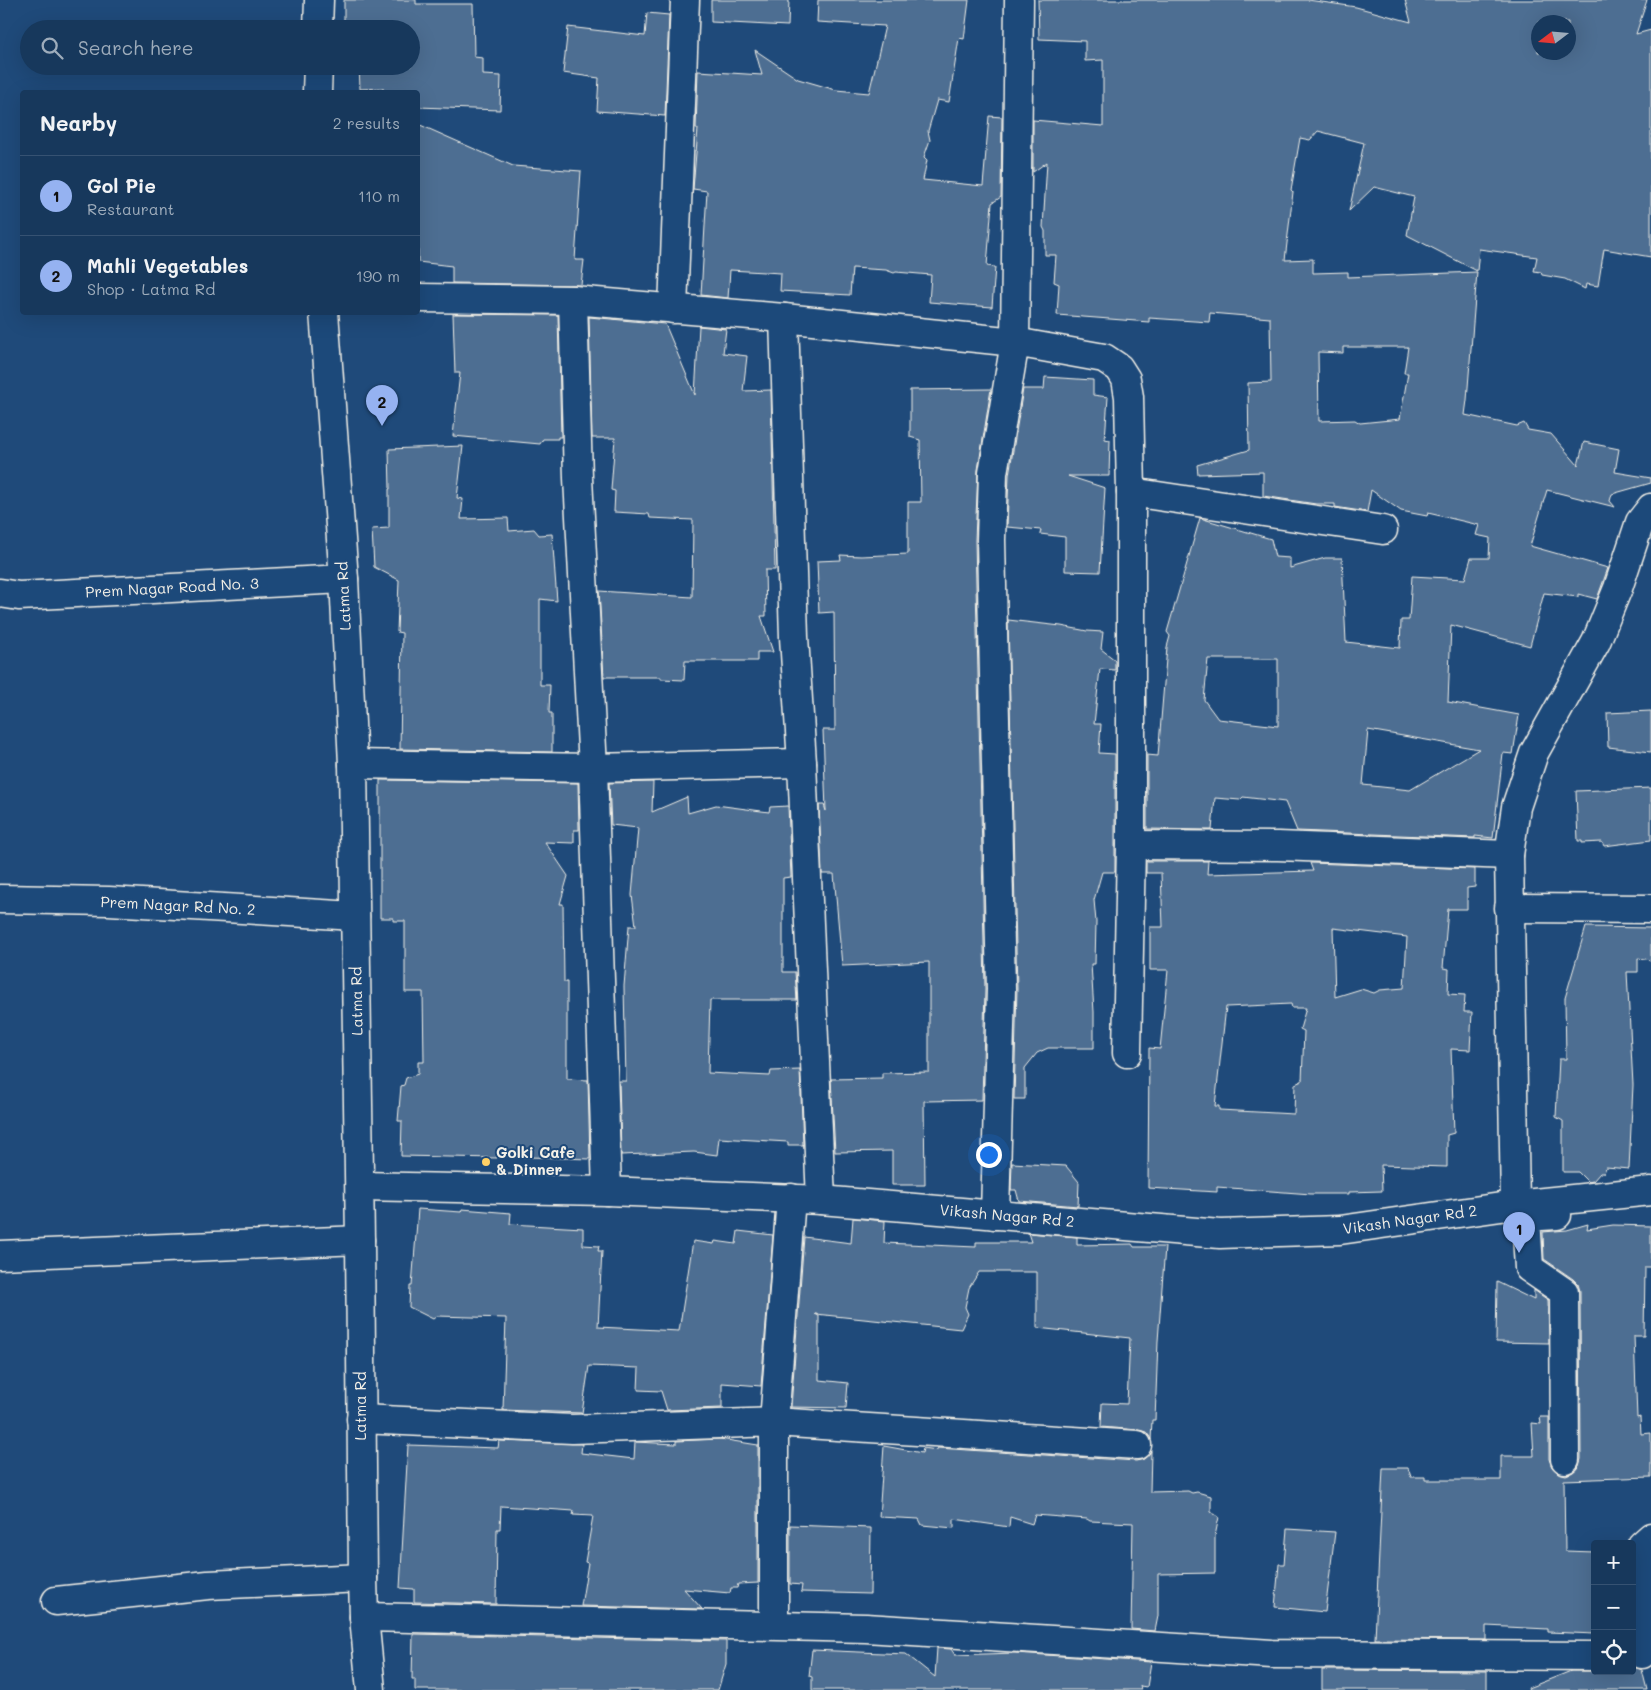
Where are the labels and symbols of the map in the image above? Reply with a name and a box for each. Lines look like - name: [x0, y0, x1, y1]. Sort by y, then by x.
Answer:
- north arrow: [1531, 15, 1576, 60]
- pin: 2: [366, 385, 398, 426]
- street label: Latma Rd: [331, 561, 355, 631]
- street label: Prem Nagar Road No. 3: [85, 572, 259, 602]
- street label: Prem Nagar Rd No. 2: [100, 891, 256, 919]
- street label: Latma Rd: [345, 966, 367, 1036]
- place label: Golki Cafe & Dinner: [496, 1142, 575, 1179]
- your location: [976, 1142, 1002, 1168]
- marker: Golki Cafe & Dinner: [480, 1156, 492, 1168]
- street label: Vikash Nagar Rd 2: [939, 1199, 1075, 1231]
- street label: Vikash Nagar Rd 2: [1342, 1200, 1478, 1238]
- pin: 1: [1503, 1212, 1535, 1253]
- street label: Latma Rd: [350, 1371, 370, 1441]

